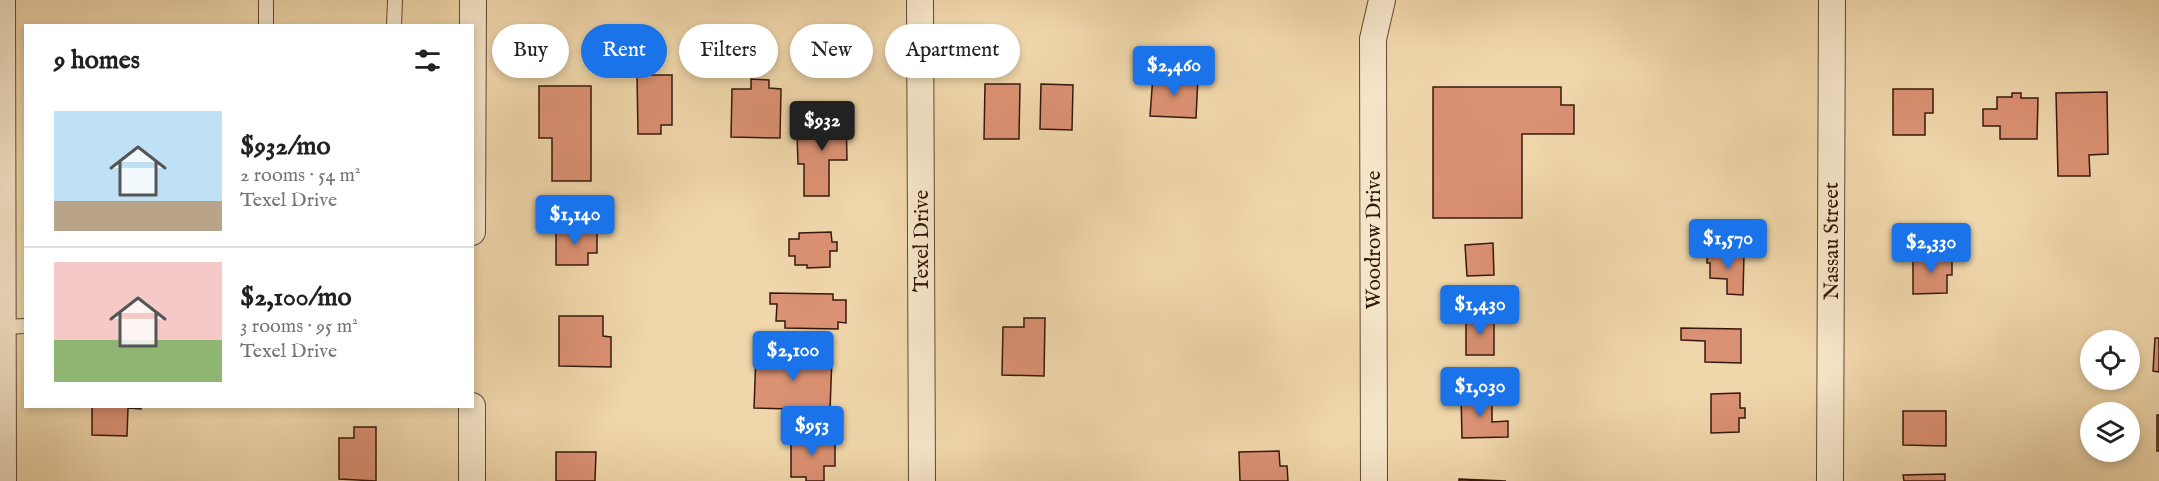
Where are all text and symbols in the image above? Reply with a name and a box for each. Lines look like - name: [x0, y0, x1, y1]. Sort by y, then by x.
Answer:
- chip: Buy: [492, 24, 569, 78]
- chip: Rent: [581, 24, 667, 78]
- chip: Filters: [679, 24, 778, 78]
- chip: New: [790, 24, 873, 78]
- chip: Apartment: [885, 24, 1020, 78]
- text: 9 homes: [54, 44, 140, 77]
- icon: filters: [411, 44, 444, 77]
- pin: $2,460: [1125, 46, 1223, 97]
- text: $2,460: [1147, 53, 1201, 78]
- pin: $932: [786, 101, 858, 152]
- text: $932: [804, 108, 840, 133]
- text: $932/mo: [240, 130, 331, 163]
- icon: home: [102, 135, 174, 207]
- text: 2 rooms · 54 m²: [240, 163, 361, 188]
- street label: Woodrow Drive: [1361, 170, 1388, 309]
- street label: Nassau Street: [1819, 182, 1846, 300]
- text: Texel Drive: [240, 188, 337, 213]
- street label: Texel Drive: [909, 190, 936, 292]
- pin: $1,140: [526, 195, 624, 246]
- text: $1,140: [550, 202, 600, 227]
- pin: $1,570: [1679, 219, 1777, 270]
- pin: $2,330: [1882, 223, 1980, 274]
- text: $1,570: [1703, 226, 1753, 251]
- text: $2,330: [1906, 230, 1956, 255]
- text: $2,100/mo: [240, 281, 351, 314]
- pin: $1,430: [1431, 285, 1529, 336]
- icon: home: [102, 286, 174, 358]
- text: $1,430: [1454, 292, 1506, 317]
- text: 3 rooms · 95 m²: [240, 314, 358, 339]
- map controls: [2080, 330, 2140, 462]
- button: locate: [2080, 330, 2140, 390]
- pin: $2,100: [744, 331, 842, 382]
- text: $2,100: [767, 338, 819, 363]
- text: Texel Drive: [240, 339, 337, 364]
- pin: $1,030: [1431, 367, 1529, 418]
- text: $1,030: [1455, 374, 1505, 399]
- button: layers: [2080, 402, 2140, 462]
- pin: $953: [776, 406, 848, 457]
- text: $953: [795, 413, 829, 438]

